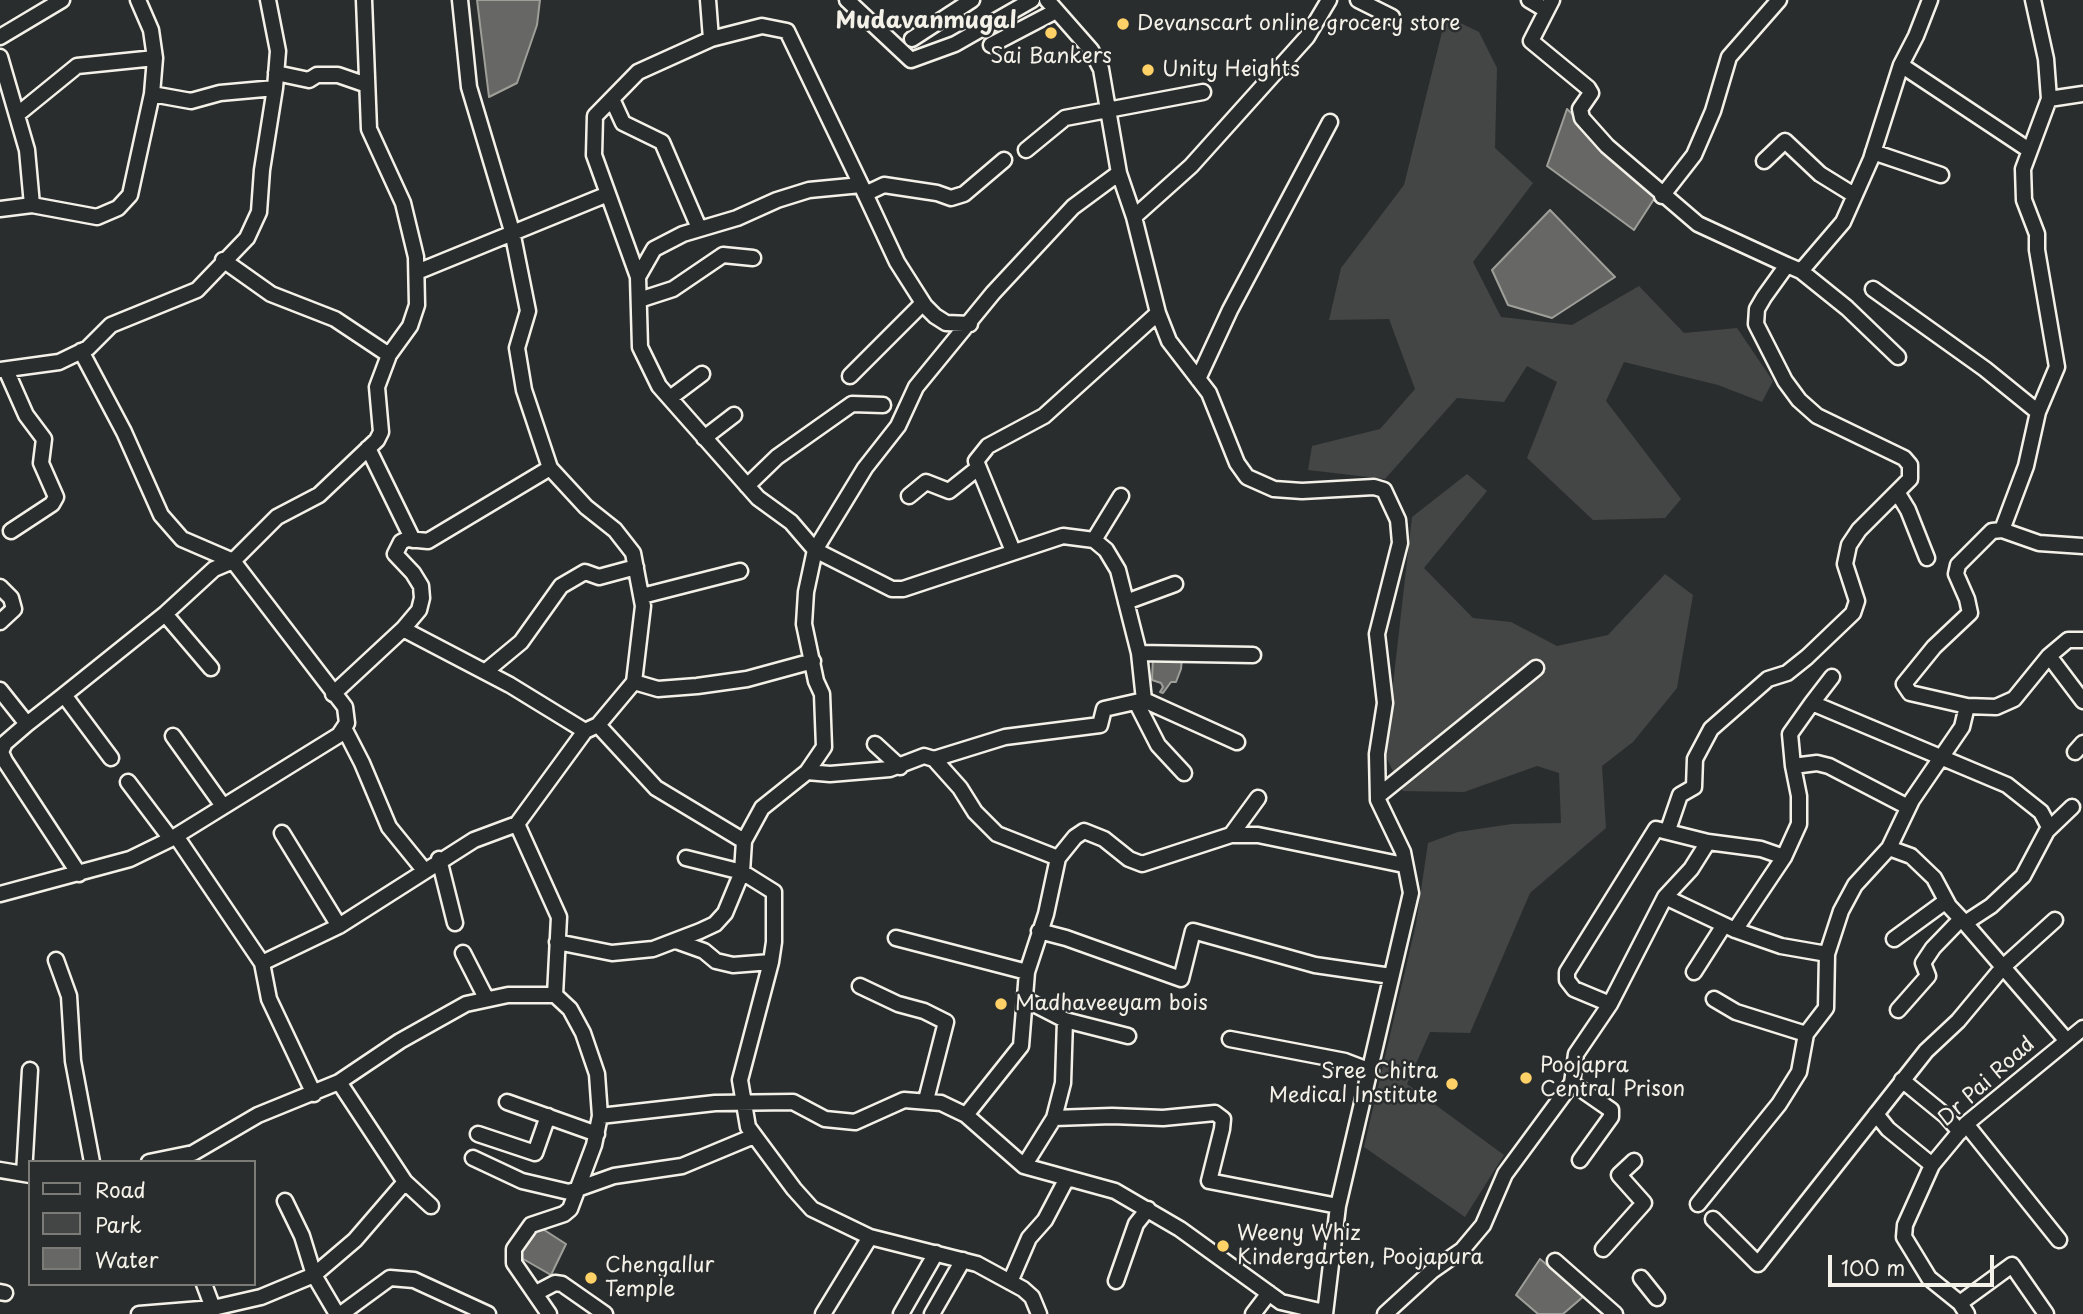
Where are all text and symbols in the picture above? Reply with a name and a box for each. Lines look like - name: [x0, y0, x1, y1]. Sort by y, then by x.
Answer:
- district label: Mudavanmugal: [835, 8, 1017, 36]
- place label: Devanscart online grocery store: [1137, 11, 1460, 37]
- marker: Devanscart online grocery store: [1115, 16, 1131, 32]
- marker: Sai Bankers: [1043, 25, 1059, 41]
- place label: Sai Bankers: [990, 44, 1112, 70]
- place label: Unity Heights: [1162, 57, 1300, 83]
- marker: Unity Heights: [1140, 62, 1156, 78]
- place label: Madhaveeyam bois: [1015, 991, 1208, 1017]
- marker: Madhaveeyam bois: [993, 996, 1009, 1012]
- street label: Dr Pai Road: [1934, 1032, 2040, 1132]
- place label: Poojapra Central Prison: [1540, 1053, 1685, 1103]
- place label: Sree Chitra Medical Institute: [1269, 1059, 1438, 1109]
- marker: Poojapra Central Prison: [1518, 1070, 1534, 1086]
- marker: Sree Chitra Medical Institute: [1444, 1076, 1460, 1092]
- legend: [28, 1160, 256, 1286]
- text: Road: [95, 1173, 146, 1205]
- text: Park: [95, 1208, 142, 1240]
- place label: Weeny Whiz Kindergarten, Poojapura: [1237, 1221, 1483, 1271]
- marker: Weeny Whiz Kindergarten, Poojapura: [1215, 1238, 1231, 1254]
- scale bar: [1831, 1240, 1997, 1284]
- text: Water: [95, 1243, 158, 1275]
- text: 100 m: [1841, 1251, 1905, 1283]
- place label: Chengallur Temple: [605, 1253, 714, 1303]
- marker: Chengallur Temple: [583, 1270, 599, 1286]

